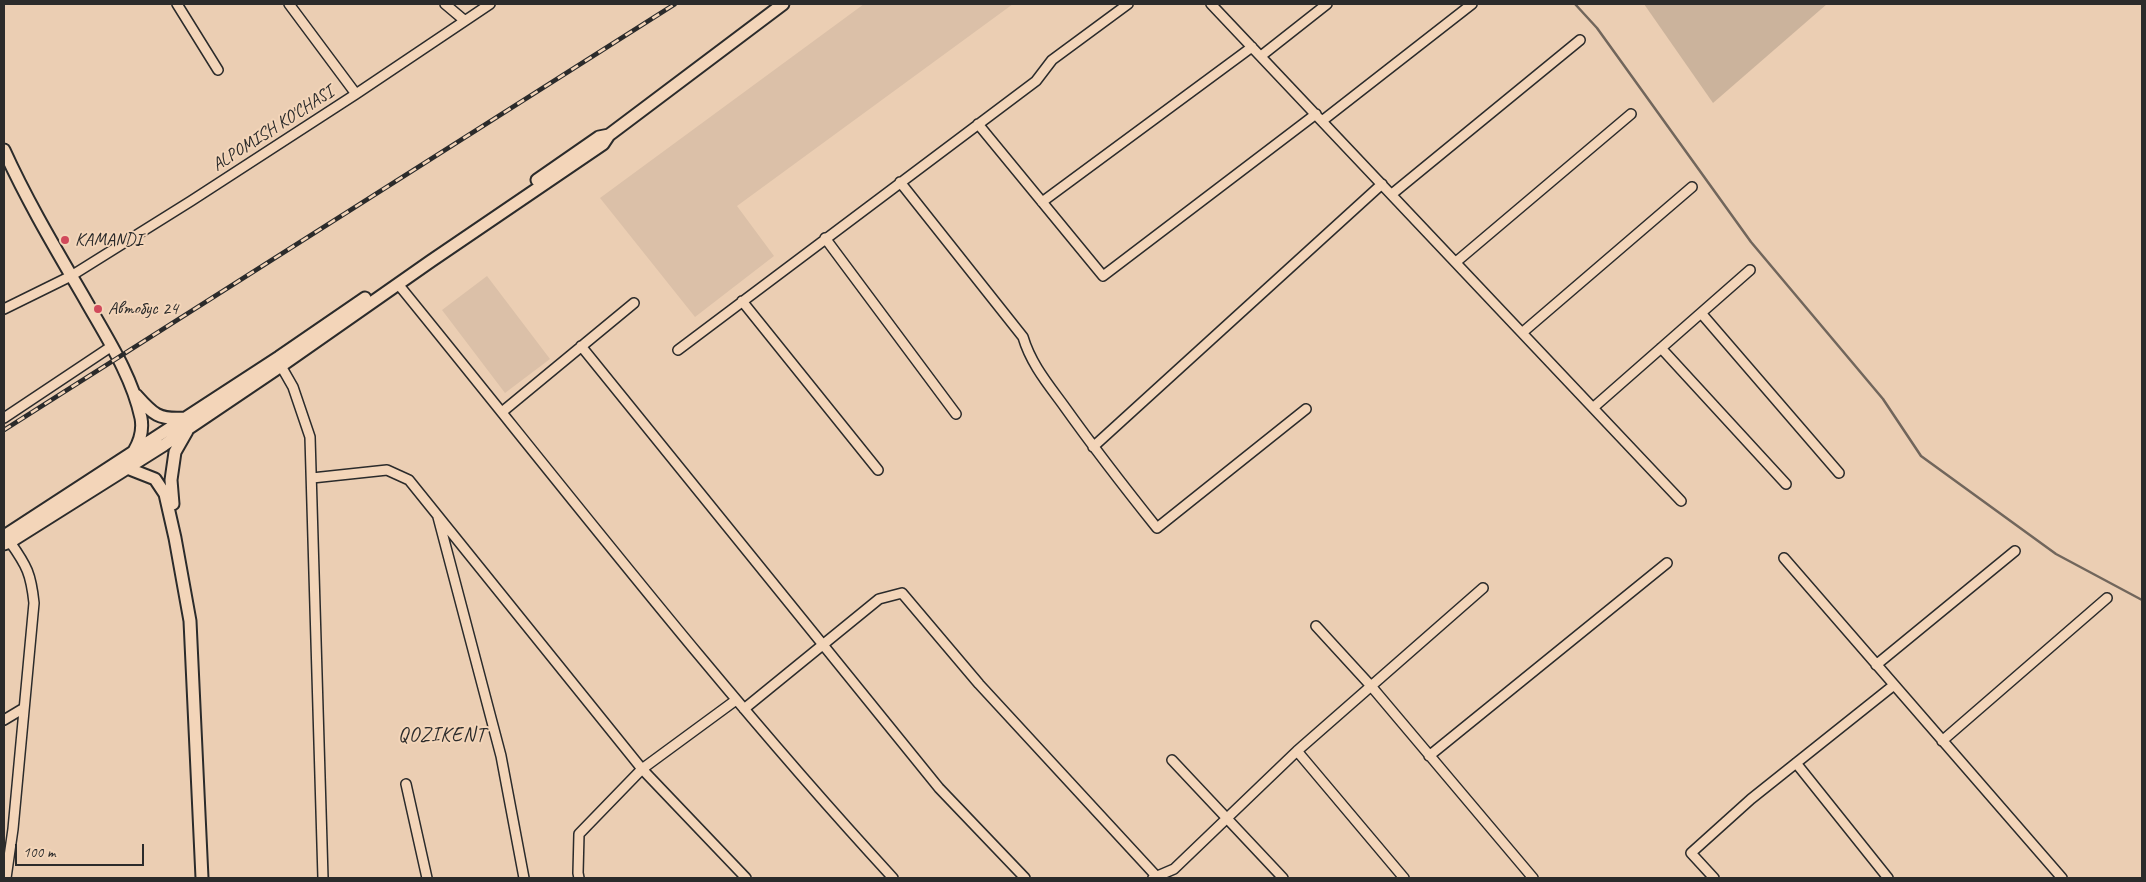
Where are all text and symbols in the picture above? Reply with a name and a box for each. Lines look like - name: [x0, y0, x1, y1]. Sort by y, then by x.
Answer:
- street label: ALPOMISH KO'CHASI: [208, 82, 338, 176]
- place label: KAMANDI: [75, 229, 142, 251]
- marker: KAMANDI: [59, 234, 71, 246]
- place label: Автобус 24: [108, 298, 178, 320]
- marker: Автобус 24: [92, 303, 104, 315]
- district label: QOZIKENT: [397, 724, 487, 748]
- scale bar: [18, 834, 146, 866]
- text: 100 m: [23, 843, 55, 862]

